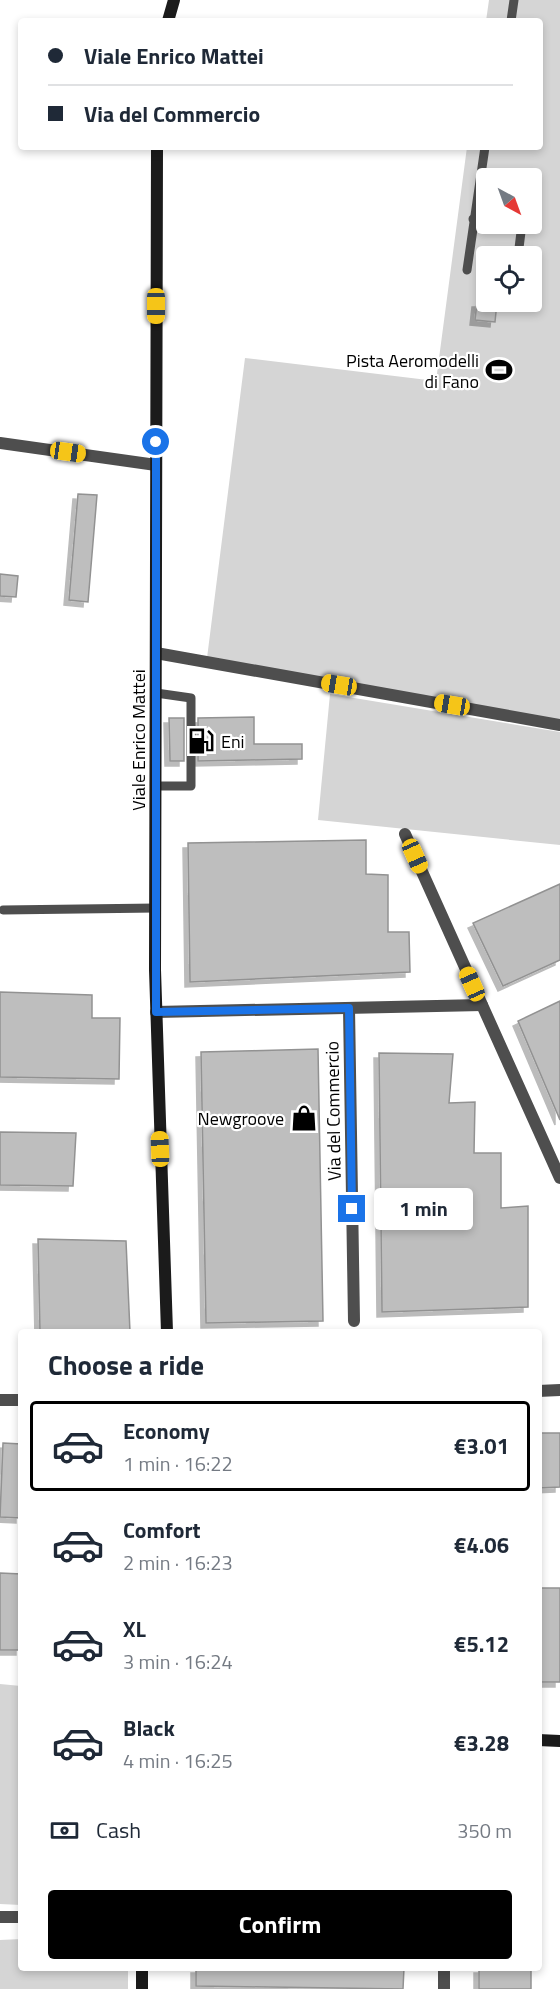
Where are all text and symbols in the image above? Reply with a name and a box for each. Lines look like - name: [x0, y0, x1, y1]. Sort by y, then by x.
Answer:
- text: Viale Enrico Mattei: [84, 39, 264, 73]
- text: Via del Commercio: [84, 97, 260, 131]
- north arrow: [476, 168, 542, 234]
- map controls: [476, 168, 542, 312]
- button: locate: [476, 246, 542, 312]
- car: [147, 288, 165, 324]
- place label: Pista Aeromodelli di Fano: [346, 347, 479, 395]
- sports icon: Pista Aeromodelli di Fano: [484, 355, 514, 385]
- route start: [142, 428, 169, 455]
- car: [49, 441, 87, 463]
- street label: Viale Enrico Mattei: [125, 669, 152, 811]
- car: [320, 673, 358, 697]
- car: [433, 693, 471, 717]
- fuel station icon: Eni: [186, 726, 216, 756]
- place label: Eni: [221, 728, 245, 755]
- car: [399, 836, 431, 876]
- car: [456, 964, 488, 1004]
- street label: Via del Commercio: [318, 1041, 348, 1181]
- shop icon: Newgroove: [289, 1103, 319, 1133]
- place label: Newgroove: [198, 1105, 284, 1132]
- car: [150, 1131, 170, 1167]
- callout: 1 min: [373, 1188, 472, 1230]
- text: 1 min: [399, 1193, 448, 1224]
- route end: [338, 1195, 365, 1222]
- text: Choose a ride: [48, 1344, 204, 1385]
- text: Economy: [123, 1414, 210, 1448]
- icon: car: [51, 1419, 105, 1473]
- text: €3.01: [454, 1429, 509, 1463]
- text: 1 min · 16:22: [123, 1448, 233, 1479]
- text: Comfort: [123, 1513, 201, 1547]
- icon: car: [51, 1518, 105, 1572]
- text: €4.06: [454, 1528, 509, 1562]
- text: 2 min · 16:23: [123, 1547, 233, 1578]
- text: XL: [123, 1612, 146, 1646]
- icon: car: [51, 1617, 105, 1671]
- text: €5.12: [454, 1627, 509, 1661]
- text: 3 min · 16:24: [123, 1646, 233, 1677]
- text: Black: [123, 1711, 175, 1745]
- icon: car: [51, 1716, 105, 1770]
- text: €3.28: [454, 1726, 509, 1760]
- text: 4 min · 16:25: [123, 1745, 233, 1776]
- text: Cash: [96, 1813, 141, 1847]
- icon: cash: [48, 1814, 81, 1847]
- text: 350 m: [457, 1815, 512, 1846]
- button: Confirm: [48, 1890, 512, 1959]

